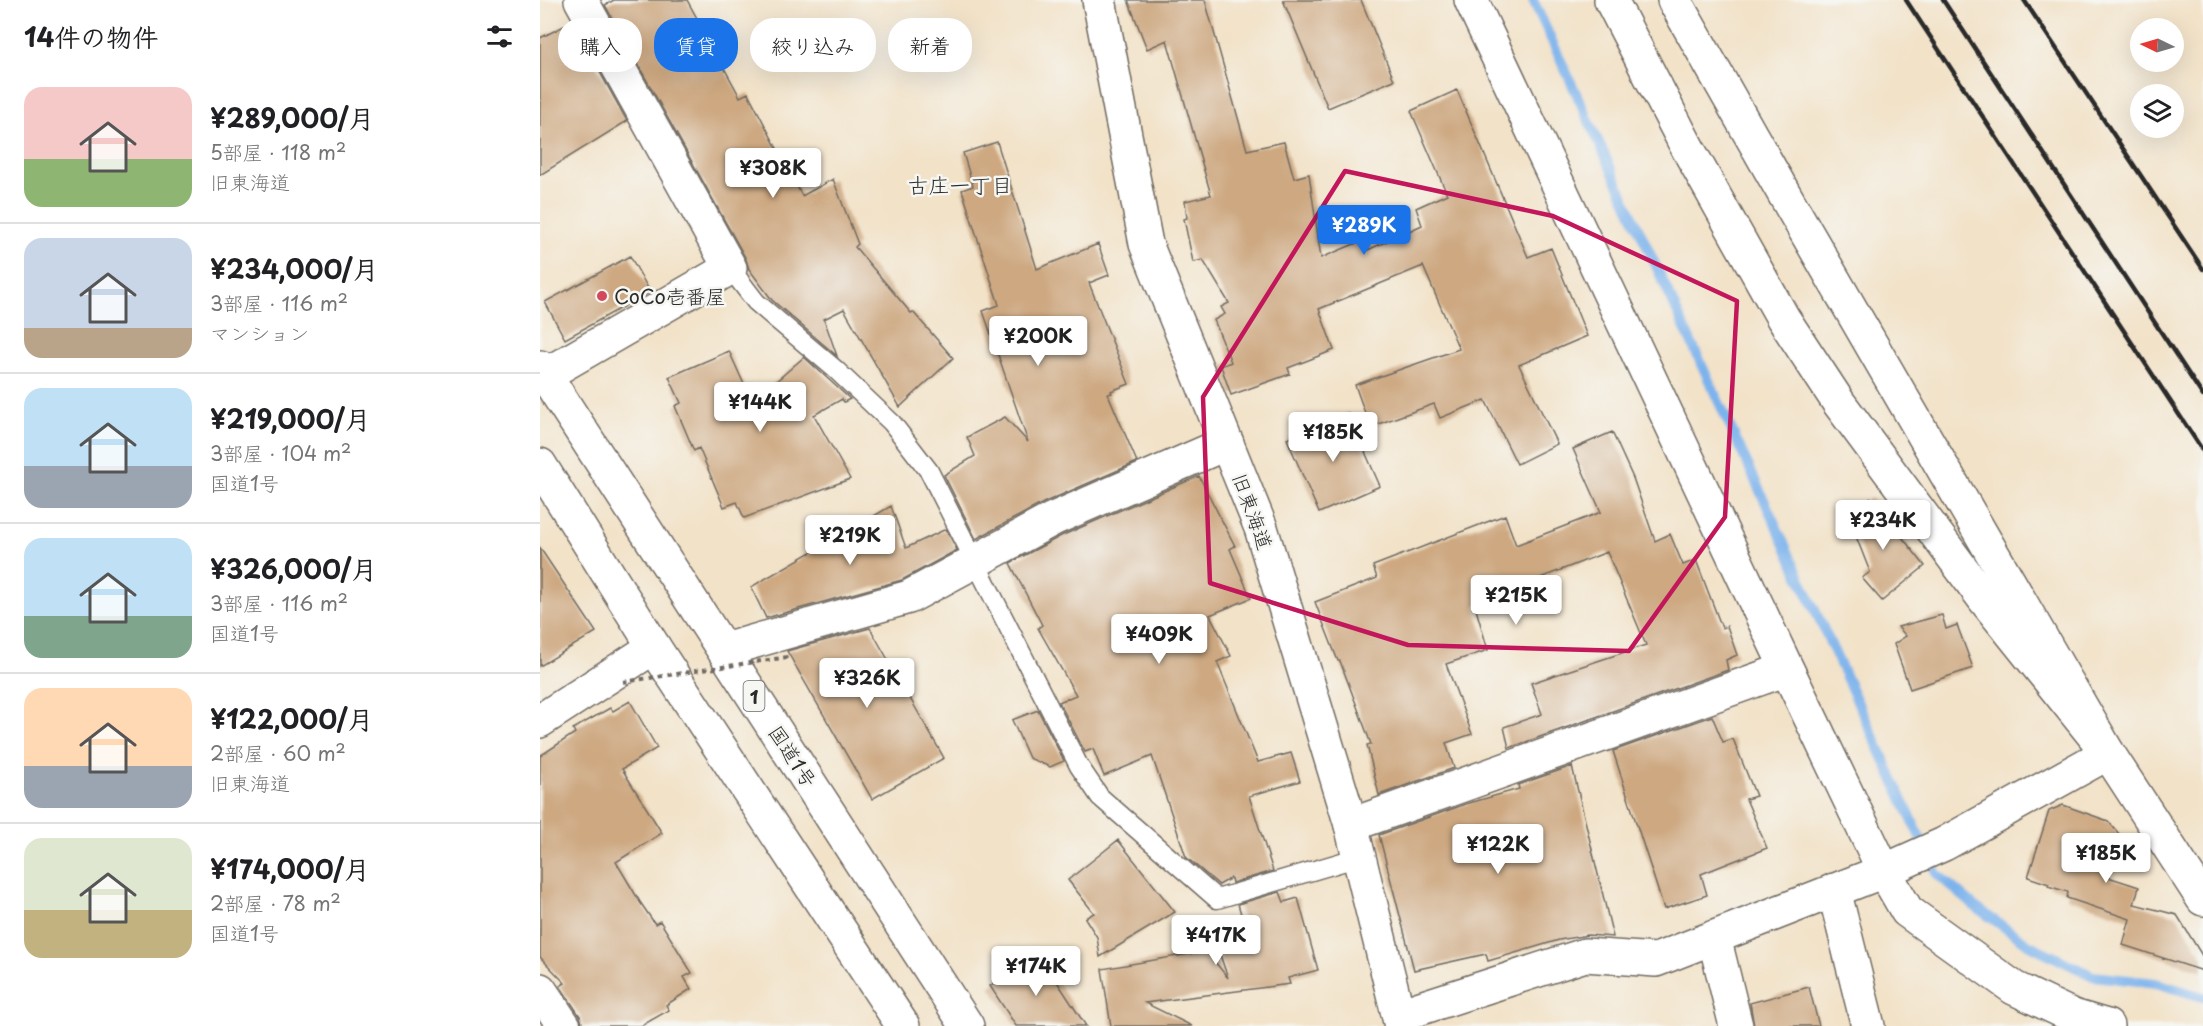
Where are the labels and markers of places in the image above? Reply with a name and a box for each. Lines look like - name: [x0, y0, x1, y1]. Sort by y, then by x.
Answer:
- pin: ¥308K: [731, 148, 815, 199]
- pin: ¥289K: [1322, 205, 1406, 256]
- place label: CoCo壱番屋: [614, 281, 726, 311]
- marker: CoCo壱番屋: [595, 289, 609, 303]
- pin: ¥200K: [996, 316, 1080, 367]
- pin: ¥144K: [718, 382, 802, 433]
- pin: ¥185K: [1291, 412, 1375, 463]
- pin: ¥234K: [1841, 500, 1925, 551]
- pin: ¥219K: [808, 515, 892, 566]
- pin: ¥215K: [1474, 575, 1558, 626]
- pin: ¥409K: [1117, 614, 1201, 665]
- pin: ¥326K: [825, 658, 909, 709]
- pin: ¥122K: [1456, 824, 1540, 875]
- pin: ¥185K: [2064, 833, 2148, 884]
- pin: ¥417K: [1174, 915, 1258, 966]
- pin: ¥174K: [994, 946, 1078, 997]

